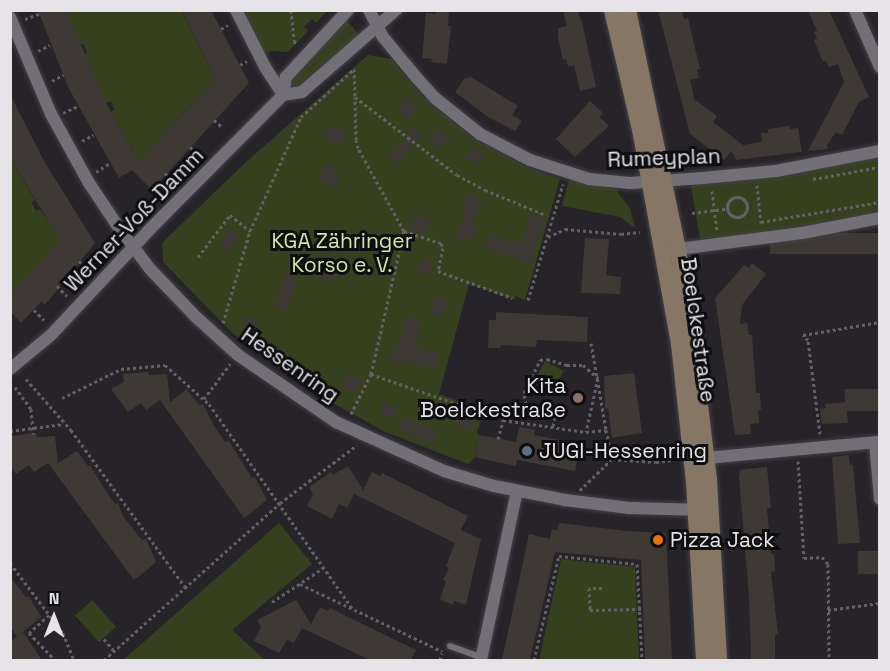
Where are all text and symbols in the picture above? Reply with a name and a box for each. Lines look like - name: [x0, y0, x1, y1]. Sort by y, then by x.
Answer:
- street label: Werner-Voß-Damm: [59, 143, 209, 297]
- street label: Rumeyplan: [607, 143, 721, 173]
- park label: KGA Zähringer Korso e. V.: [271, 228, 413, 278]
- street label: Boelckestraße: [675, 256, 721, 404]
- street label: Hessenring: [236, 322, 344, 408]
- place label: Kita Boelckestraße: [420, 373, 566, 423]
- marker: Kita Boelckestraße: [571, 391, 585, 405]
- place label: JUGI-Hessenring: [539, 438, 707, 464]
- marker: JUGI-Hessenring: [520, 444, 534, 458]
- place label: Pizza Jack: [670, 527, 775, 553]
- marker: Pizza Jack: [651, 533, 665, 547]
- north arrow: [24, 587, 84, 647]
- text: N: [49, 588, 59, 609]

